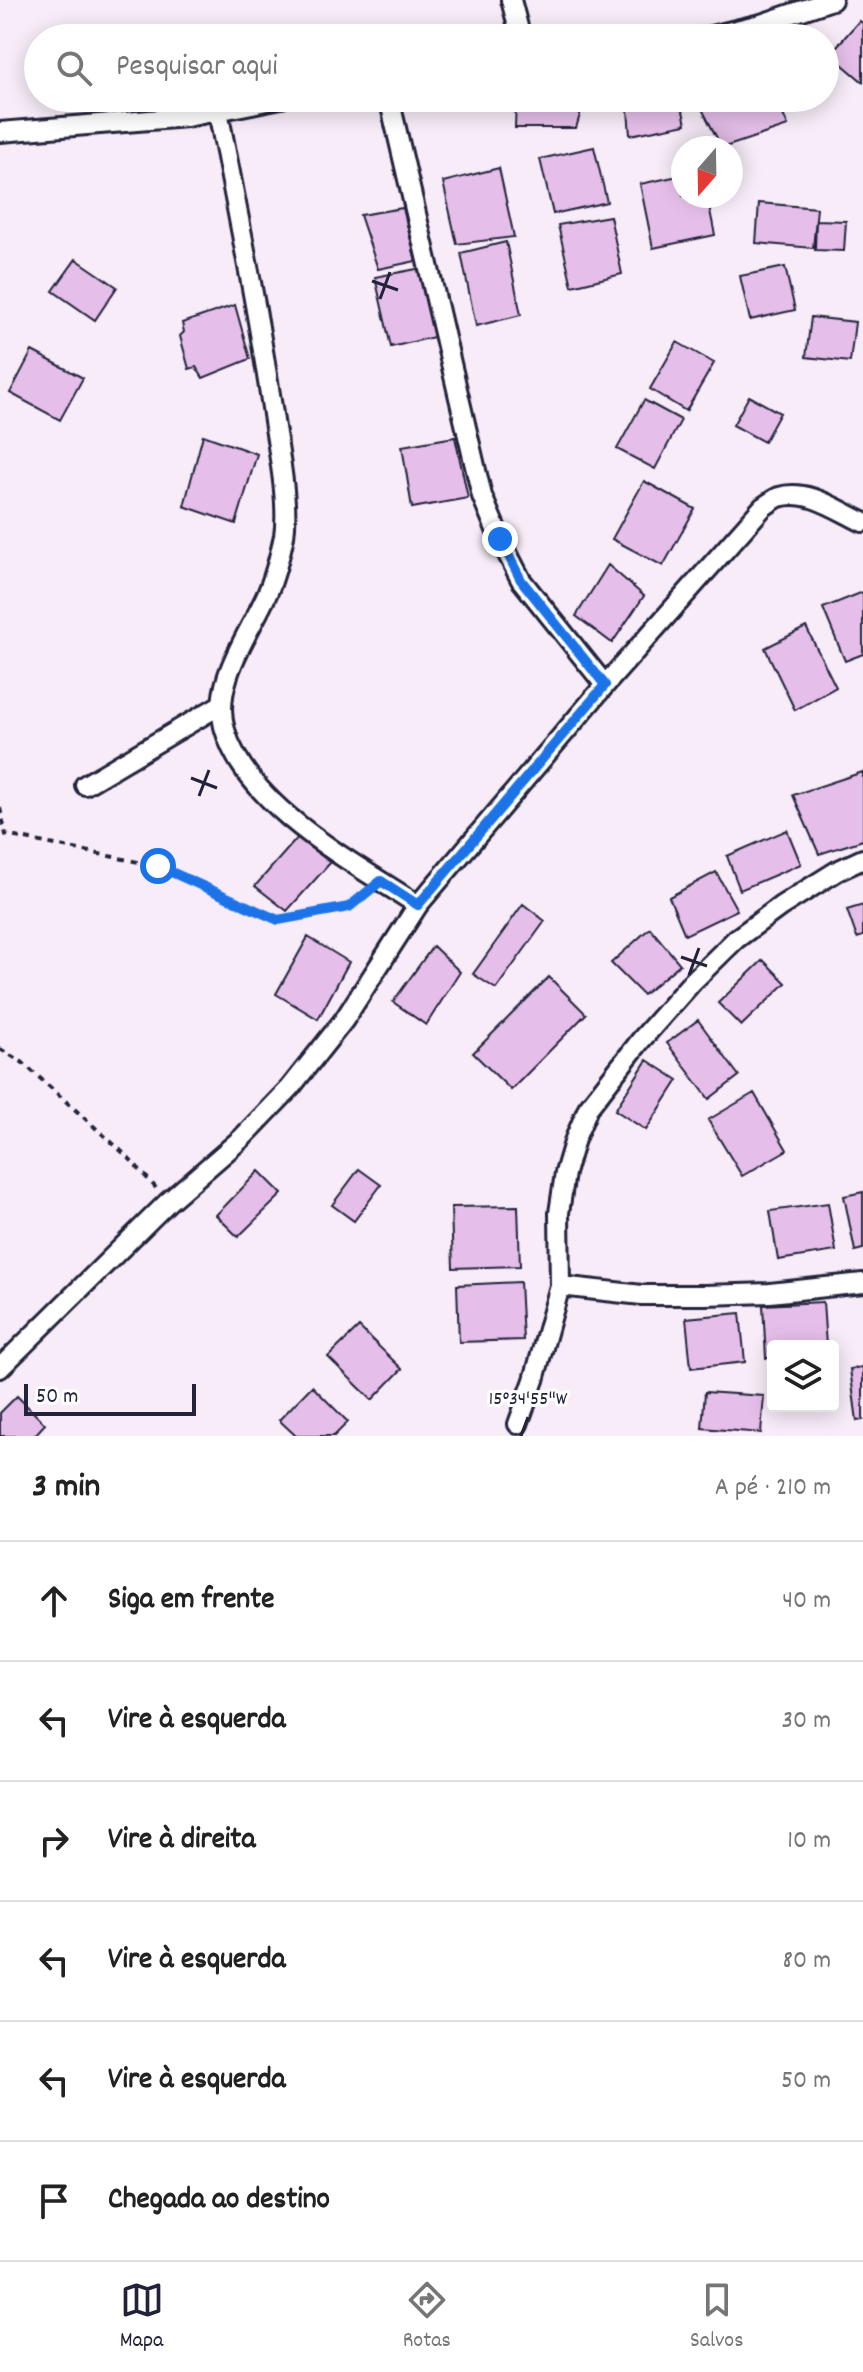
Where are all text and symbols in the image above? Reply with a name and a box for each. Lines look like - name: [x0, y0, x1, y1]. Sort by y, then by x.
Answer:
- search box: [24, 24, 839, 112]
- icon: search: [52, 46, 96, 90]
- text: Pesquisar aqui: [116, 47, 278, 90]
- north arrow: [671, 136, 743, 208]
- route end: [482, 521, 518, 557]
- route start: [140, 848, 176, 884]
- map controls: [767, 1340, 839, 1412]
- button: layers: [767, 1340, 839, 1412]
- scale bar: [24, 1380, 196, 1416]
- text: 50 m: [36, 1382, 78, 1413]
- text: 15°34'55"W: [489, 1386, 568, 1414]
- text: 3 min: [32, 1464, 100, 1513]
- text: A pé · 210 m: [715, 1470, 831, 1507]
- icon: ahead: [32, 1579, 76, 1623]
- text: Siga em frente: [108, 1580, 275, 1623]
- text: 40 m: [782, 1583, 831, 1620]
- icon: left: [32, 1699, 76, 1743]
- text: Vire à esquerda: [108, 1700, 286, 1743]
- text: 30 m: [781, 1703, 831, 1740]
- icon: right: [32, 1819, 76, 1863]
- text: Vire à direita: [108, 1820, 255, 1863]
- text: 10 m: [787, 1823, 831, 1860]
- icon: left: [32, 1939, 76, 1983]
- text: Vire à esquerda: [108, 1940, 286, 1983]
- text: 80 m: [783, 1943, 831, 1980]
- icon: left: [32, 2059, 76, 2103]
- text: Vire à esquerda: [108, 2060, 286, 2103]
- text: 50 m: [781, 2063, 831, 2100]
- icon: arrive: [32, 2179, 76, 2223]
- text: Chegada ao destino: [108, 2180, 330, 2223]
- tab: Mapa: [120, 2278, 164, 2357]
- tab: Rotas: [403, 2278, 451, 2357]
- tab: Salvos: [690, 2278, 743, 2357]

